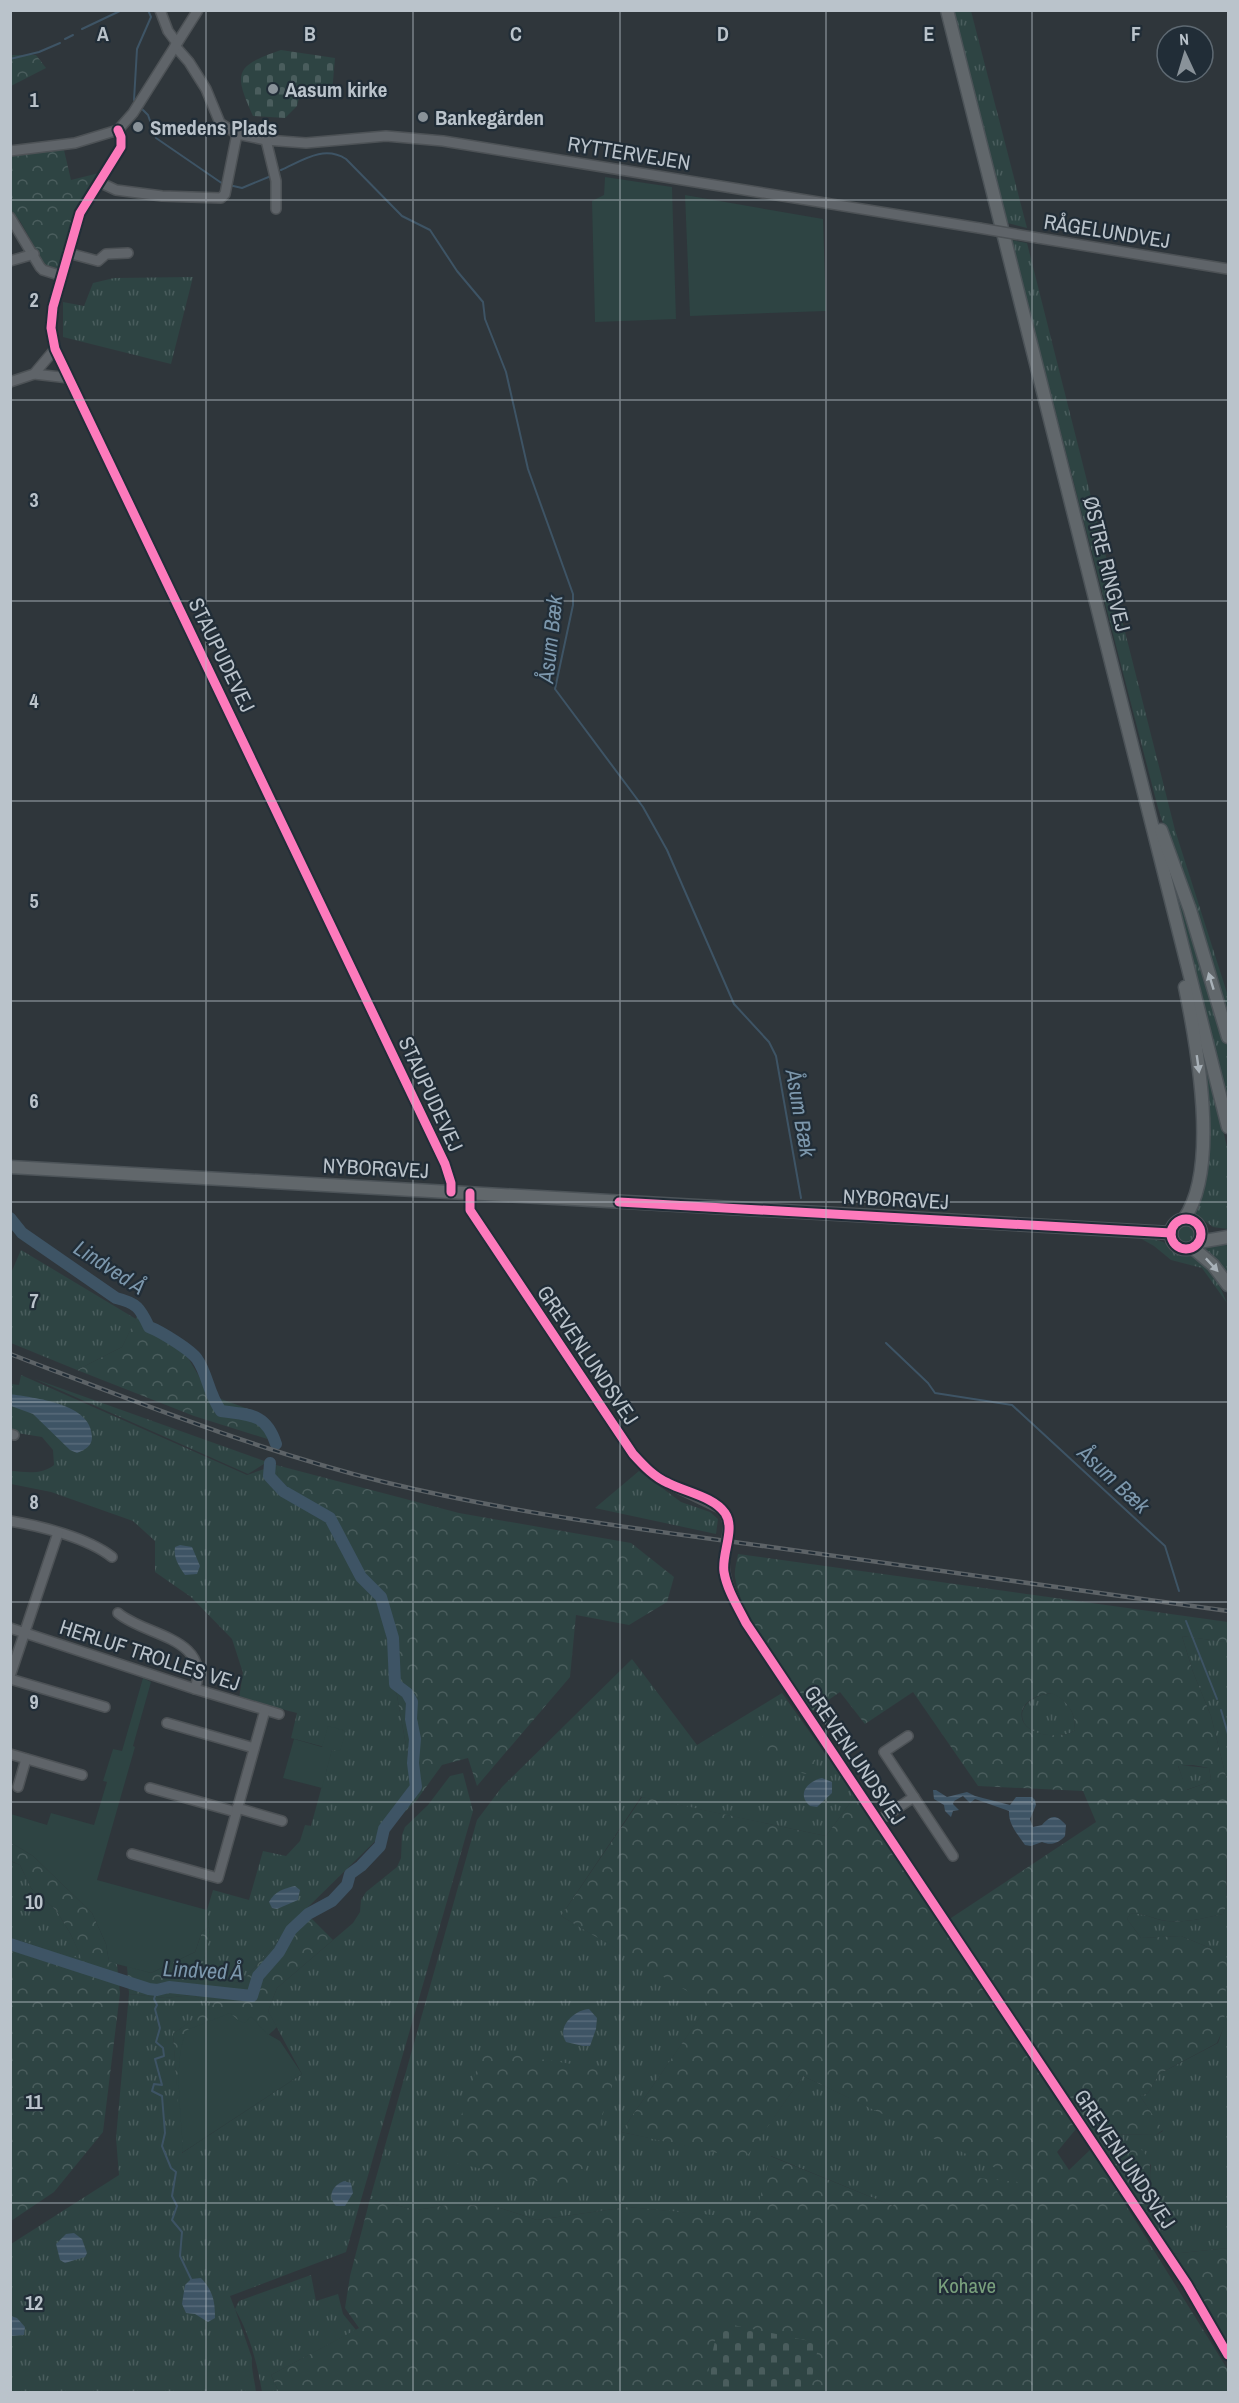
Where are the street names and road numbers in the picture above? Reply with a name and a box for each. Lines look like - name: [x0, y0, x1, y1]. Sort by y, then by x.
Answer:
- street label: RYTTERVEJEN: [566, 129, 692, 177]
- street label: RÅGELUNDVEJ: [1042, 207, 1172, 255]
- street label: ØSTRE RINGVEJ: [1076, 493, 1138, 635]
- street label: STAUPUDEVEJ: [182, 593, 262, 717]
- street label: STAUPUDEVEJ: [392, 1032, 470, 1156]
- street label: NYBORGVEJ: [322, 1151, 430, 1185]
- street label: NYBORGVEJ: [842, 1182, 950, 1216]
- street label: GREVENLUNDSVEJ: [530, 1279, 646, 1431]
- street label: HERLUF TROLLES VEJ: [56, 1612, 244, 1698]
- street label: GREVENLUNDSVEJ: [797, 1679, 913, 1831]
- street label: GREVENLUNDSVEJ: [1067, 2083, 1183, 2235]

